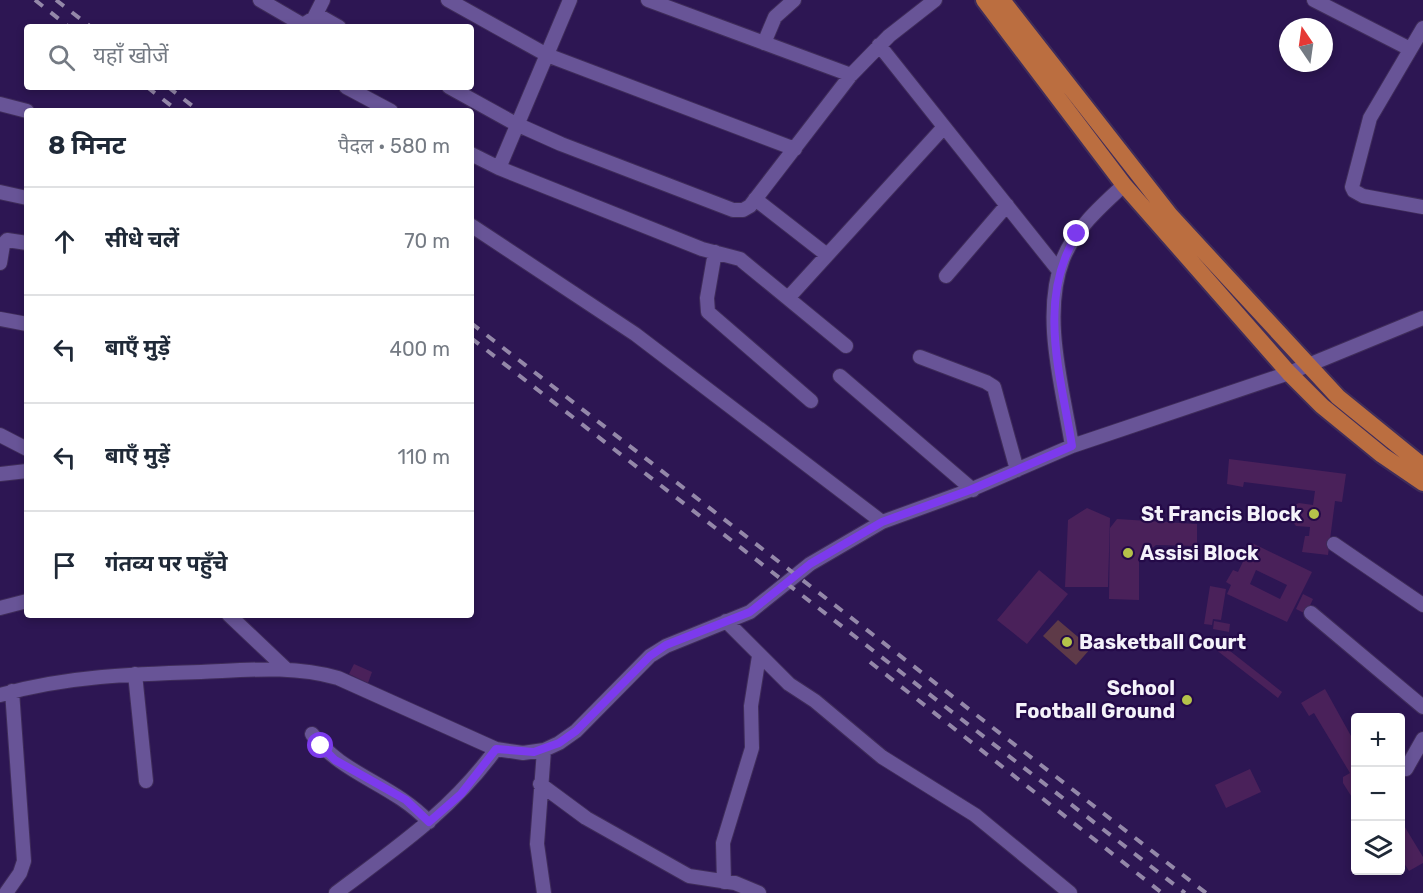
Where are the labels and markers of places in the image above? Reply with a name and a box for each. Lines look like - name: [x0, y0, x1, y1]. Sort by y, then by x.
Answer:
- place label: St Francis Block: [1141, 502, 1302, 526]
- marker: St Francis Block: [1307, 507, 1321, 521]
- place label: Assisi Block: [1140, 541, 1259, 565]
- marker: Assisi Block: [1121, 546, 1135, 560]
- place label: Basketball Court: [1079, 630, 1246, 654]
- marker: Basketball Court: [1060, 635, 1074, 649]
- place label: School Football Ground: [1015, 676, 1175, 723]
- marker: School Football Ground: [1180, 693, 1194, 707]

